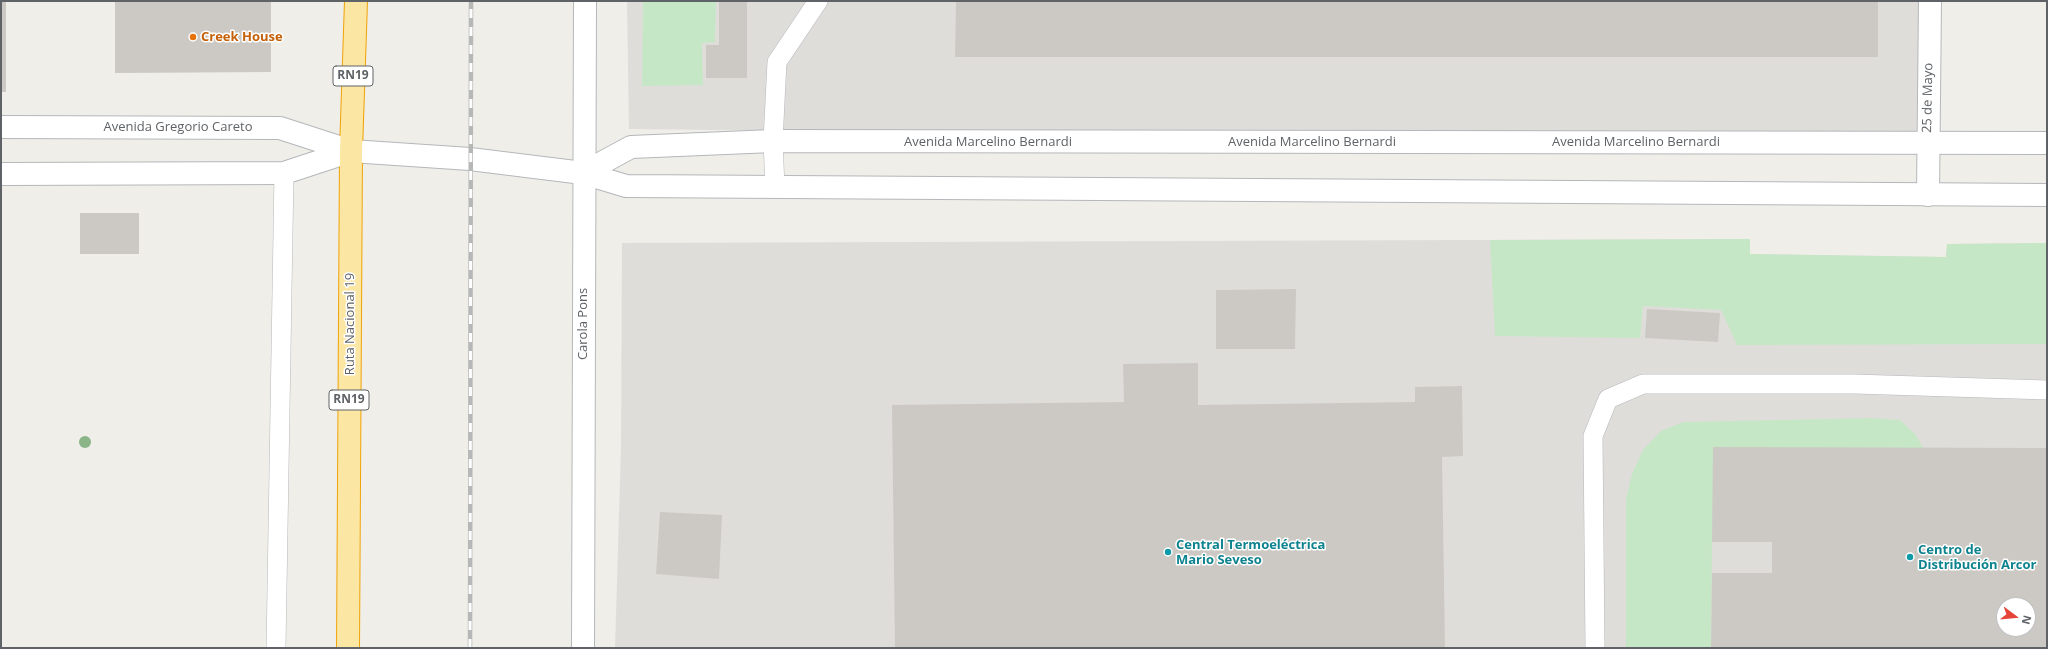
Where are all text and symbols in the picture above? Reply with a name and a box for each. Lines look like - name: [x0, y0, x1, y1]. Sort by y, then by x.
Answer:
- place label: Creek House: [201, 29, 283, 45]
- marker: Creek House: [188, 32, 198, 42]
- street label: 25 de Mayo: [1920, 63, 1936, 133]
- road number: RN19: [333, 66, 373, 86]
- street label: Avenida Gregorio Careto: [103, 119, 253, 135]
- street label: Avenida Marcelino Bernardi: [904, 134, 1072, 150]
- street label: Avenida Marcelino Bernardi: [1228, 134, 1396, 150]
- street label: Avenida Marcelino Bernardi: [1552, 134, 1720, 150]
- street label: Ruta Nacional 19: [342, 273, 358, 375]
- street label: Carola Pons: [575, 288, 591, 360]
- road number: RN19: [329, 390, 369, 410]
- place label: Central Termoeléctrica Mario Seveso: [1176, 537, 1325, 568]
- place label: Centro de Distribución Arcor: [1918, 542, 2036, 573]
- marker: Central Termoeléctrica Mario Seveso: [1163, 547, 1173, 557]
- marker: Centro de Distribución Arcor: [1905, 552, 1915, 562]
- north arrow: [1996, 597, 2036, 637]
- text: N: [2019, 614, 2036, 627]

